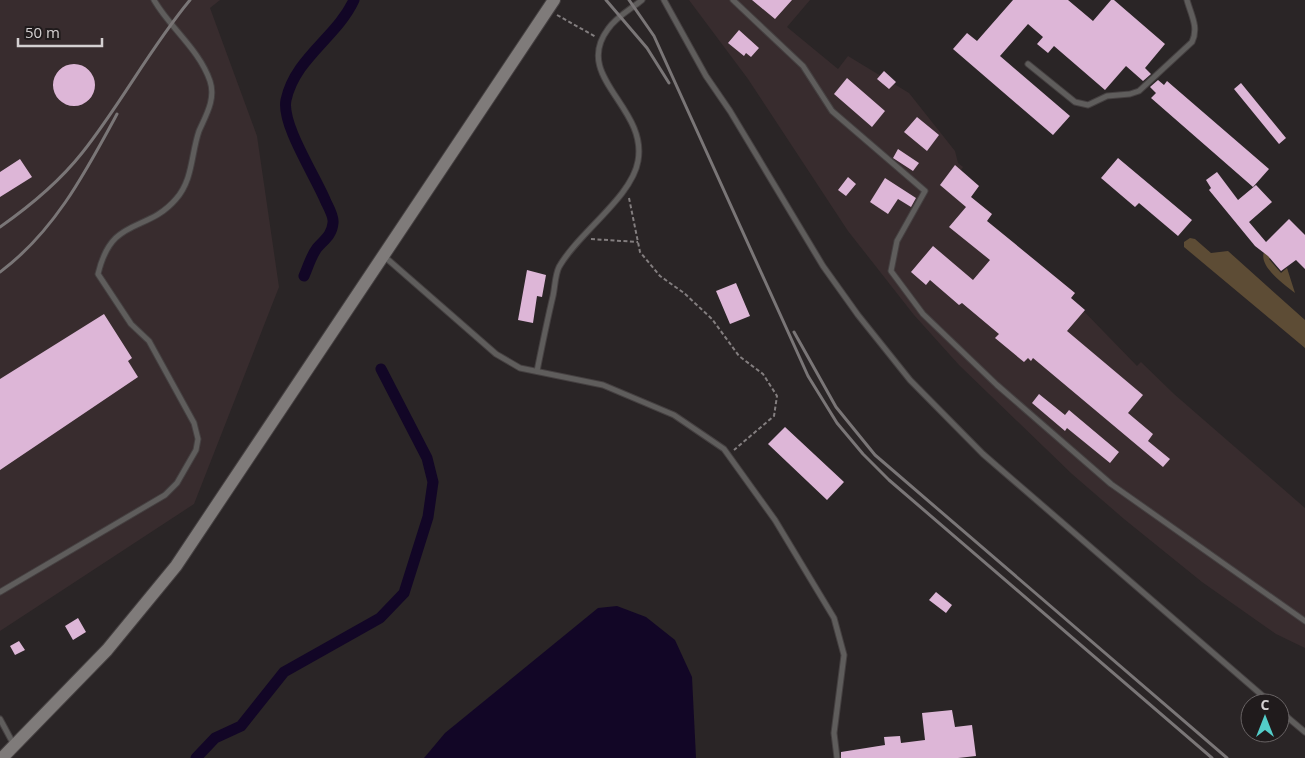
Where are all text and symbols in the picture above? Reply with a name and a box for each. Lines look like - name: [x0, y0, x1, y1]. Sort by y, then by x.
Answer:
- scale bar: [18, 15, 101, 47]
- text: 50 m: [25, 22, 60, 42]
- north arrow: [1240, 693, 1290, 743]
- text: С: [1261, 695, 1270, 714]

